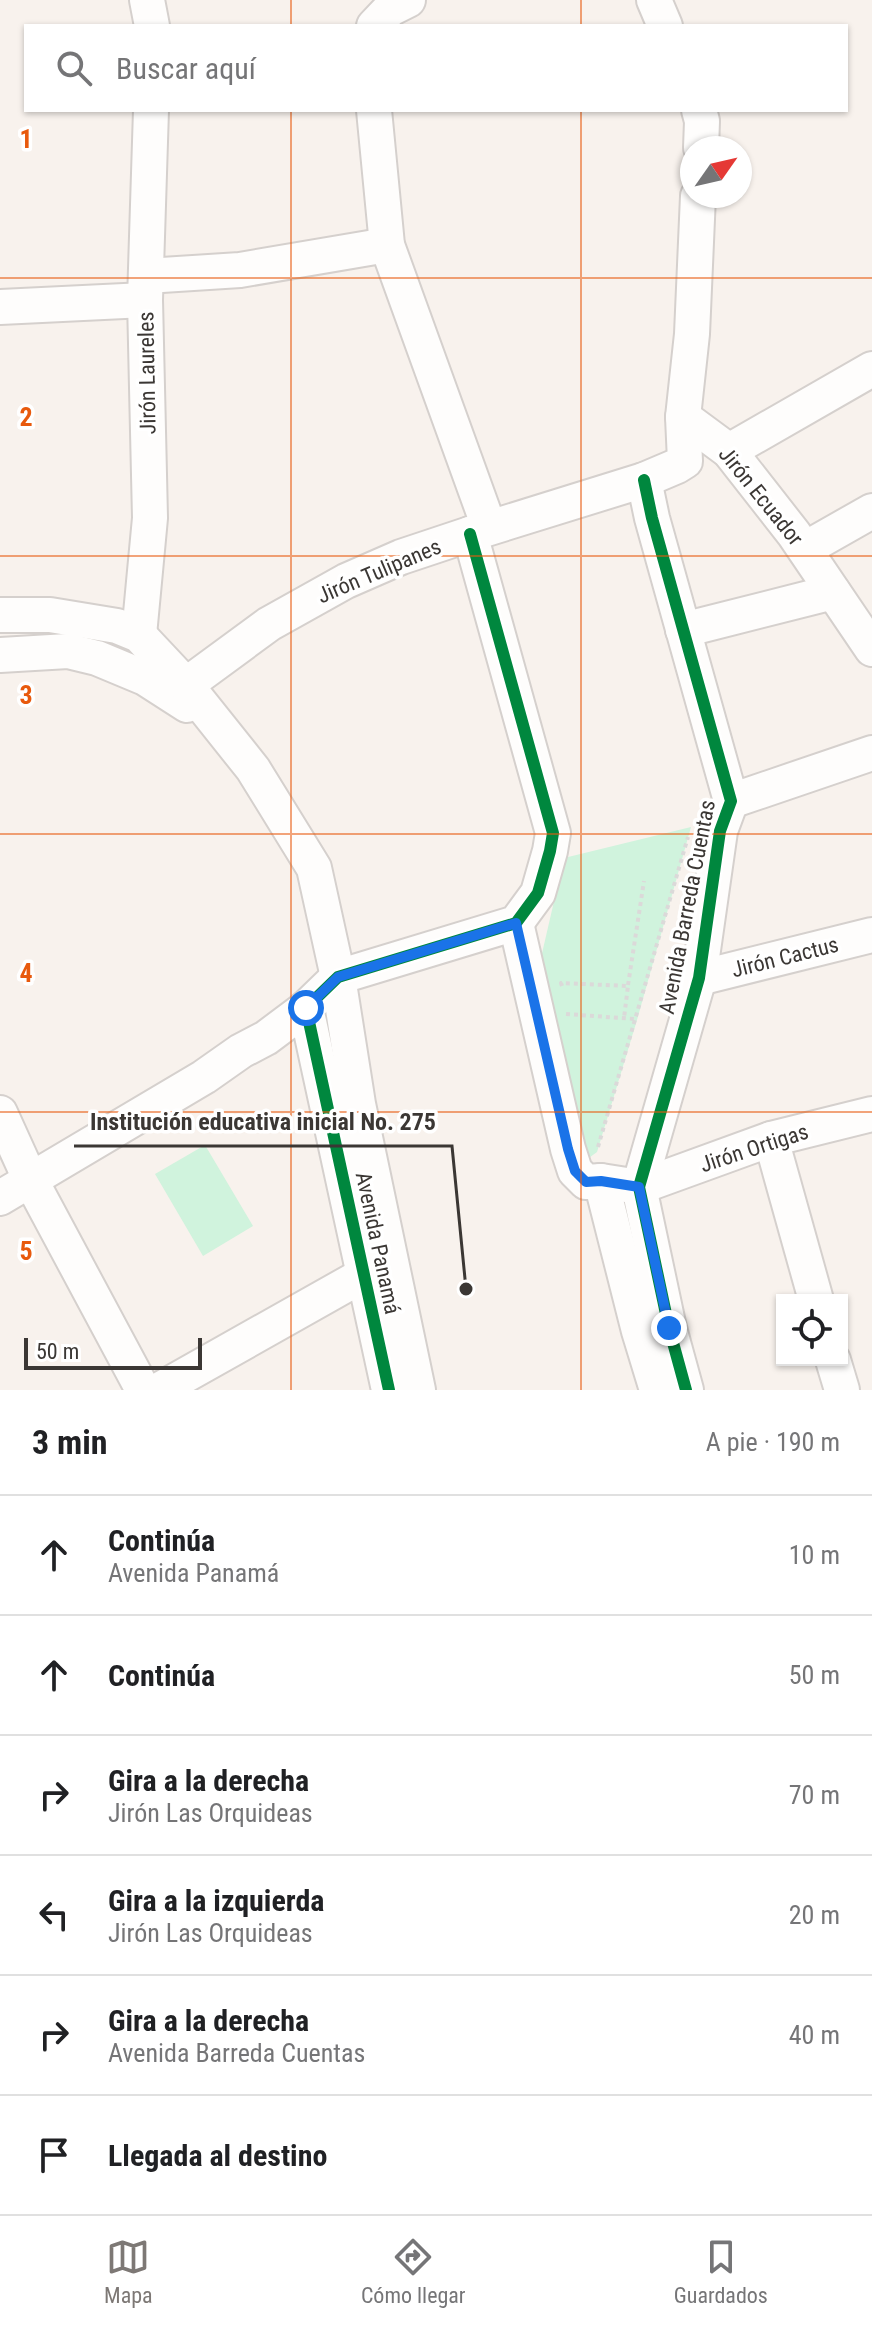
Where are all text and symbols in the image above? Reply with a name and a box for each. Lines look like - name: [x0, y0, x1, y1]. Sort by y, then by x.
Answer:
- search box: [24, 24, 848, 112]
- icon: search: [52, 46, 96, 90]
- text: Buscar aquí: [116, 51, 256, 86]
- text: 1: [19, 124, 33, 154]
- north arrow: [680, 136, 752, 208]
- street label: Jirón Laureles: [133, 311, 161, 435]
- text: 2: [19, 402, 33, 432]
- street label: Jirón Ecuador: [714, 442, 809, 551]
- street label: Jirón Tulipanes: [313, 534, 445, 608]
- text: 3: [19, 680, 33, 710]
- street label: Avenida Barreda Cuentas: [654, 798, 720, 1016]
- street label: Jirón Cactus: [729, 932, 841, 982]
- text: 4: [19, 958, 33, 988]
- route start: [288, 990, 324, 1026]
- callout: Institución educativa inicial No. 275: [74, 1098, 452, 1146]
- text: Institución educativa inicial No. 275: [90, 1108, 436, 1136]
- street label: Jirón Ortigas: [697, 1119, 811, 1177]
- street label: Avenida Panamá: [351, 1170, 405, 1316]
- text: 5: [19, 1236, 33, 1266]
- map controls: [776, 1294, 848, 1366]
- button: locate: [776, 1294, 848, 1366]
- route end: [651, 1310, 687, 1346]
- scale bar: [24, 1334, 202, 1370]
- text: 50 m: [36, 1339, 79, 1364]
- text: 3 min: [32, 1422, 108, 1462]
- text: A pie · 190 m: [706, 1427, 840, 1457]
- text: Continúa: [108, 1523, 215, 1558]
- icon: ahead: [32, 1533, 76, 1577]
- text: 10 m: [789, 1540, 840, 1570]
- text: Avenida Panamá: [108, 1558, 279, 1588]
- icon: ahead: [32, 1653, 76, 1697]
- text: Continúa: [108, 1658, 215, 1693]
- text: 50 m: [789, 1660, 840, 1690]
- text: Gira a la derecha: [108, 1763, 309, 1798]
- icon: right: [32, 1773, 76, 1817]
- text: 70 m: [789, 1780, 840, 1810]
- text: Jirón Las Orquideas: [108, 1798, 313, 1828]
- text: Gira a la izquierda: [108, 1883, 324, 1918]
- icon: left: [32, 1893, 76, 1937]
- text: 20 m: [789, 1900, 840, 1930]
- text: Jirón Las Orquideas: [108, 1918, 313, 1948]
- text: Gira a la derecha: [108, 2003, 309, 2038]
- icon: right: [32, 2013, 76, 2057]
- text: 40 m: [789, 2020, 840, 2050]
- text: Avenida Barreda Cuentas: [108, 2038, 365, 2068]
- icon: arrive: [32, 2133, 76, 2177]
- text: Llegada al destino: [108, 2138, 327, 2173]
- tab: Mapa: [104, 2235, 153, 2308]
- tab: Cómo llegar: [361, 2235, 466, 2308]
- tab: Guardados: [674, 2235, 768, 2308]

